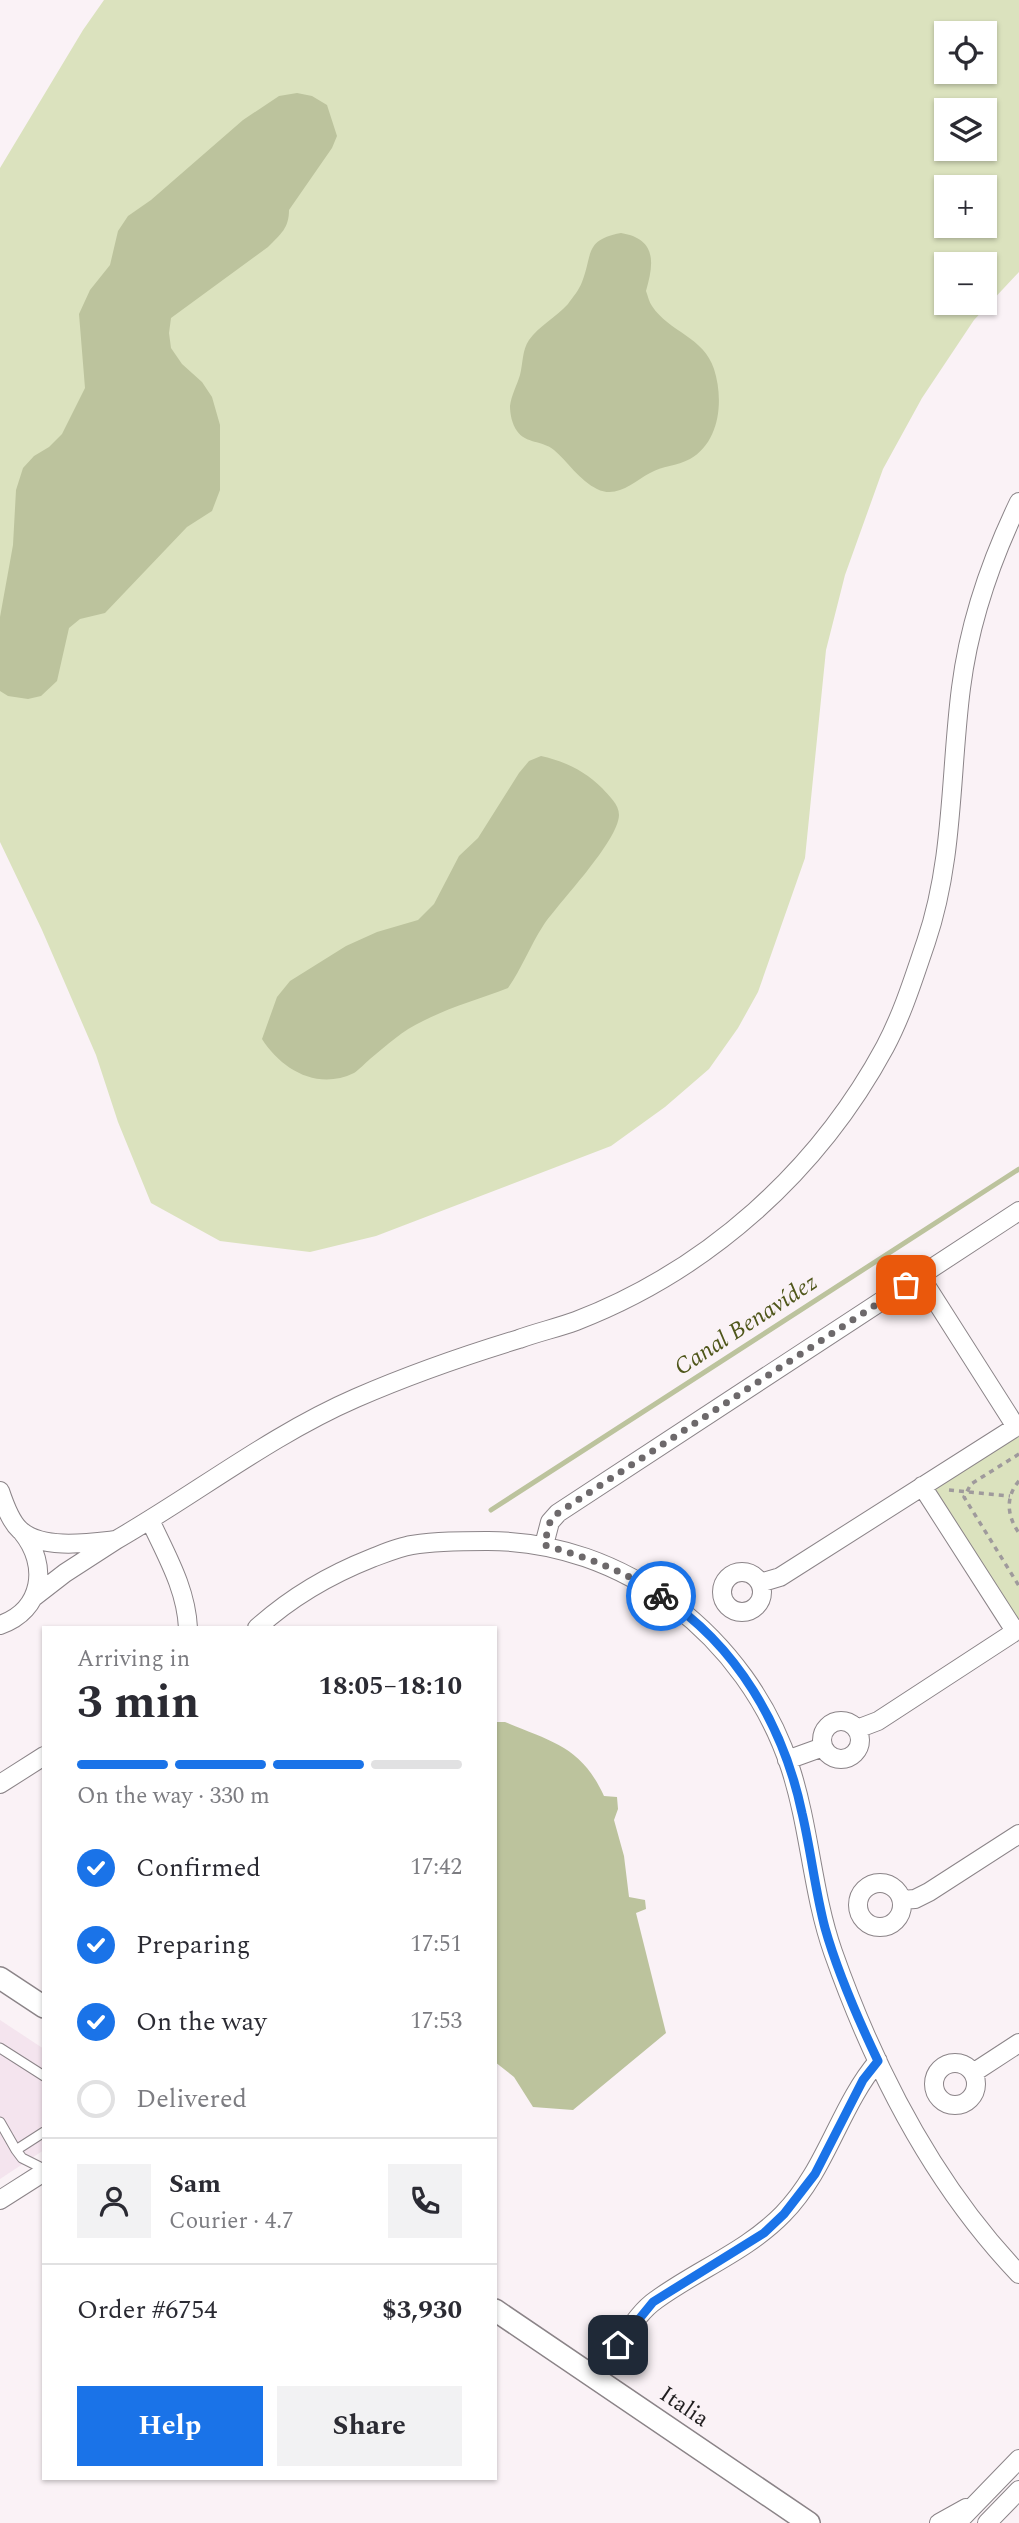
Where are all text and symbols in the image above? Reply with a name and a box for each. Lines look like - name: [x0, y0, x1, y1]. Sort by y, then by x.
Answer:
- map controls: [934, 21, 997, 315]
- button: locate: [934, 21, 997, 84]
- button: layers: [934, 98, 997, 161]
- button: +: [934, 175, 997, 238]
- button: −: [934, 252, 997, 315]
- pin: [876, 1255, 936, 1315]
- water label: Canal Benavídez: [667, 1265, 825, 1385]
- icon: bag: [887, 1266, 925, 1304]
- courier: [626, 1561, 696, 1631]
- icon: bike: [642, 1577, 680, 1615]
- text: Arriving in: [77, 1642, 190, 1677]
- text: 18:05–18:10: [318, 1666, 462, 1706]
- text: 3 min: [77, 1668, 199, 1738]
- text: On the way · 330 m: [77, 1779, 270, 1814]
- text: Confirmed: [136, 1848, 261, 1888]
- icon: check: [77, 1849, 115, 1887]
- text: 17:42: [410, 1850, 462, 1885]
- text: Preparing: [136, 1925, 250, 1965]
- icon: check: [77, 1926, 115, 1964]
- text: 17:51: [410, 1927, 462, 1962]
- text: On the way: [136, 2002, 267, 2042]
- icon: check: [77, 2003, 115, 2041]
- text: 17:53: [410, 2004, 462, 2039]
- text: Delivered: [136, 2079, 247, 2119]
- button: person: [77, 2164, 151, 2238]
- text: Sam: [169, 2164, 221, 2204]
- button: phone: [388, 2164, 462, 2238]
- text: Courier · 4.7: [169, 2204, 294, 2239]
- text: Order #6754: [77, 2290, 217, 2330]
- text: $3,930: [382, 2290, 462, 2330]
- pin: [588, 2315, 648, 2375]
- icon: home: [599, 2326, 637, 2364]
- street label: Italia: [652, 2378, 716, 2436]
- button: Help: [77, 2386, 263, 2466]
- button: Share: [277, 2386, 462, 2466]

